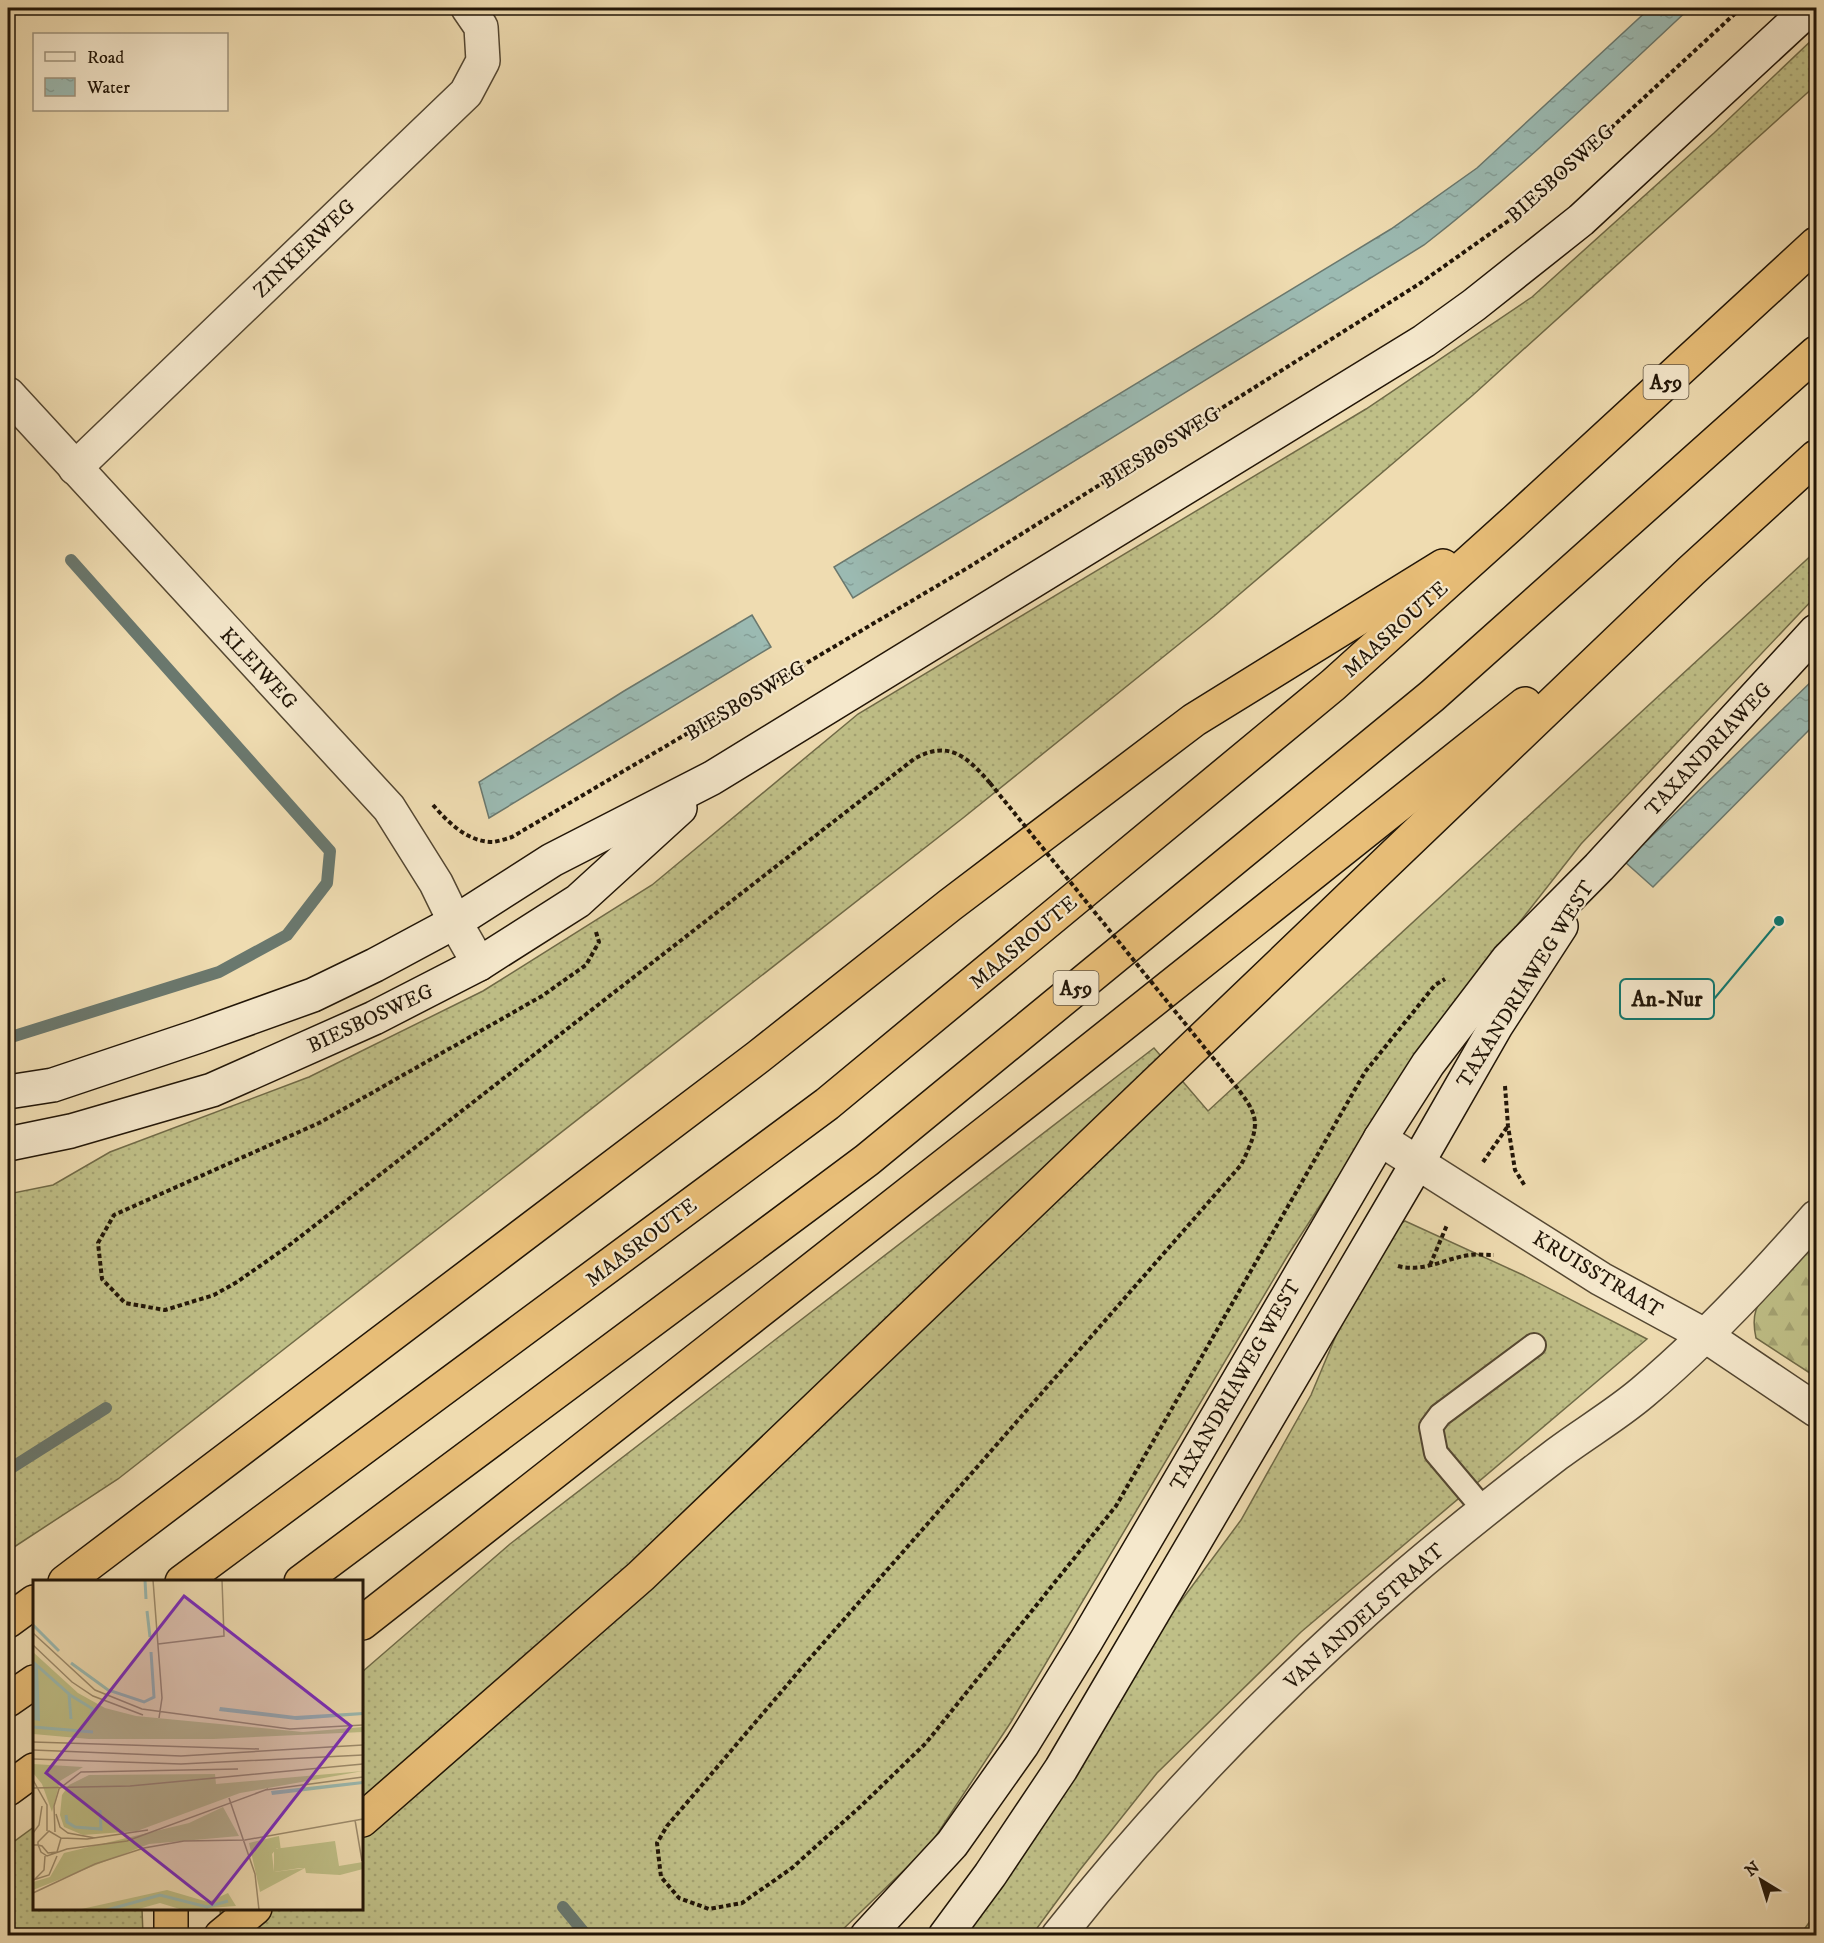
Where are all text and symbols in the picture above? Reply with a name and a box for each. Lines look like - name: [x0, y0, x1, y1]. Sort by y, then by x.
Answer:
- legend: [33, 33, 228, 111]
- text: Road: [87, 47, 124, 69]
- text: Water: [86, 77, 130, 99]
- street label: BIESBOSWEG: [1502, 118, 1620, 229]
- street label: ZINKERWEG: [248, 194, 361, 304]
- road number: A59: [1644, 365, 1688, 399]
- street label: BIESBOSWEG: [1096, 401, 1225, 495]
- street label: MAASROUTE: [1338, 576, 1454, 684]
- street label: KLEIWEG: [214, 622, 303, 715]
- street label: BIESBOSWEG: [681, 655, 811, 747]
- street label: TAXANDRIAWEG: [1640, 677, 1778, 822]
- street label: TAXANDRIAWEG WEST: [1451, 876, 1600, 1093]
- street label: MAASROUTE: [965, 890, 1083, 995]
- road number: A59: [1054, 971, 1098, 1005]
- street label: BIESBOSWEG: [303, 978, 438, 1059]
- callout: An-Nur: [1620, 979, 1714, 1019]
- text: An-Nur: [1631, 986, 1703, 1013]
- street label: MAASROUTE: [581, 1192, 702, 1293]
- street label: KRUISSTRAAT: [1528, 1226, 1667, 1324]
- street label: TAXANDRIAWEG WEST: [1165, 1275, 1307, 1496]
- street label: VAN ANDELSTRAAT: [1278, 1538, 1450, 1696]
- inset map: [33, 1580, 363, 1910]
- north arrow: [1731, 1850, 1791, 1910]
- text: N: [1741, 1857, 1764, 1881]

